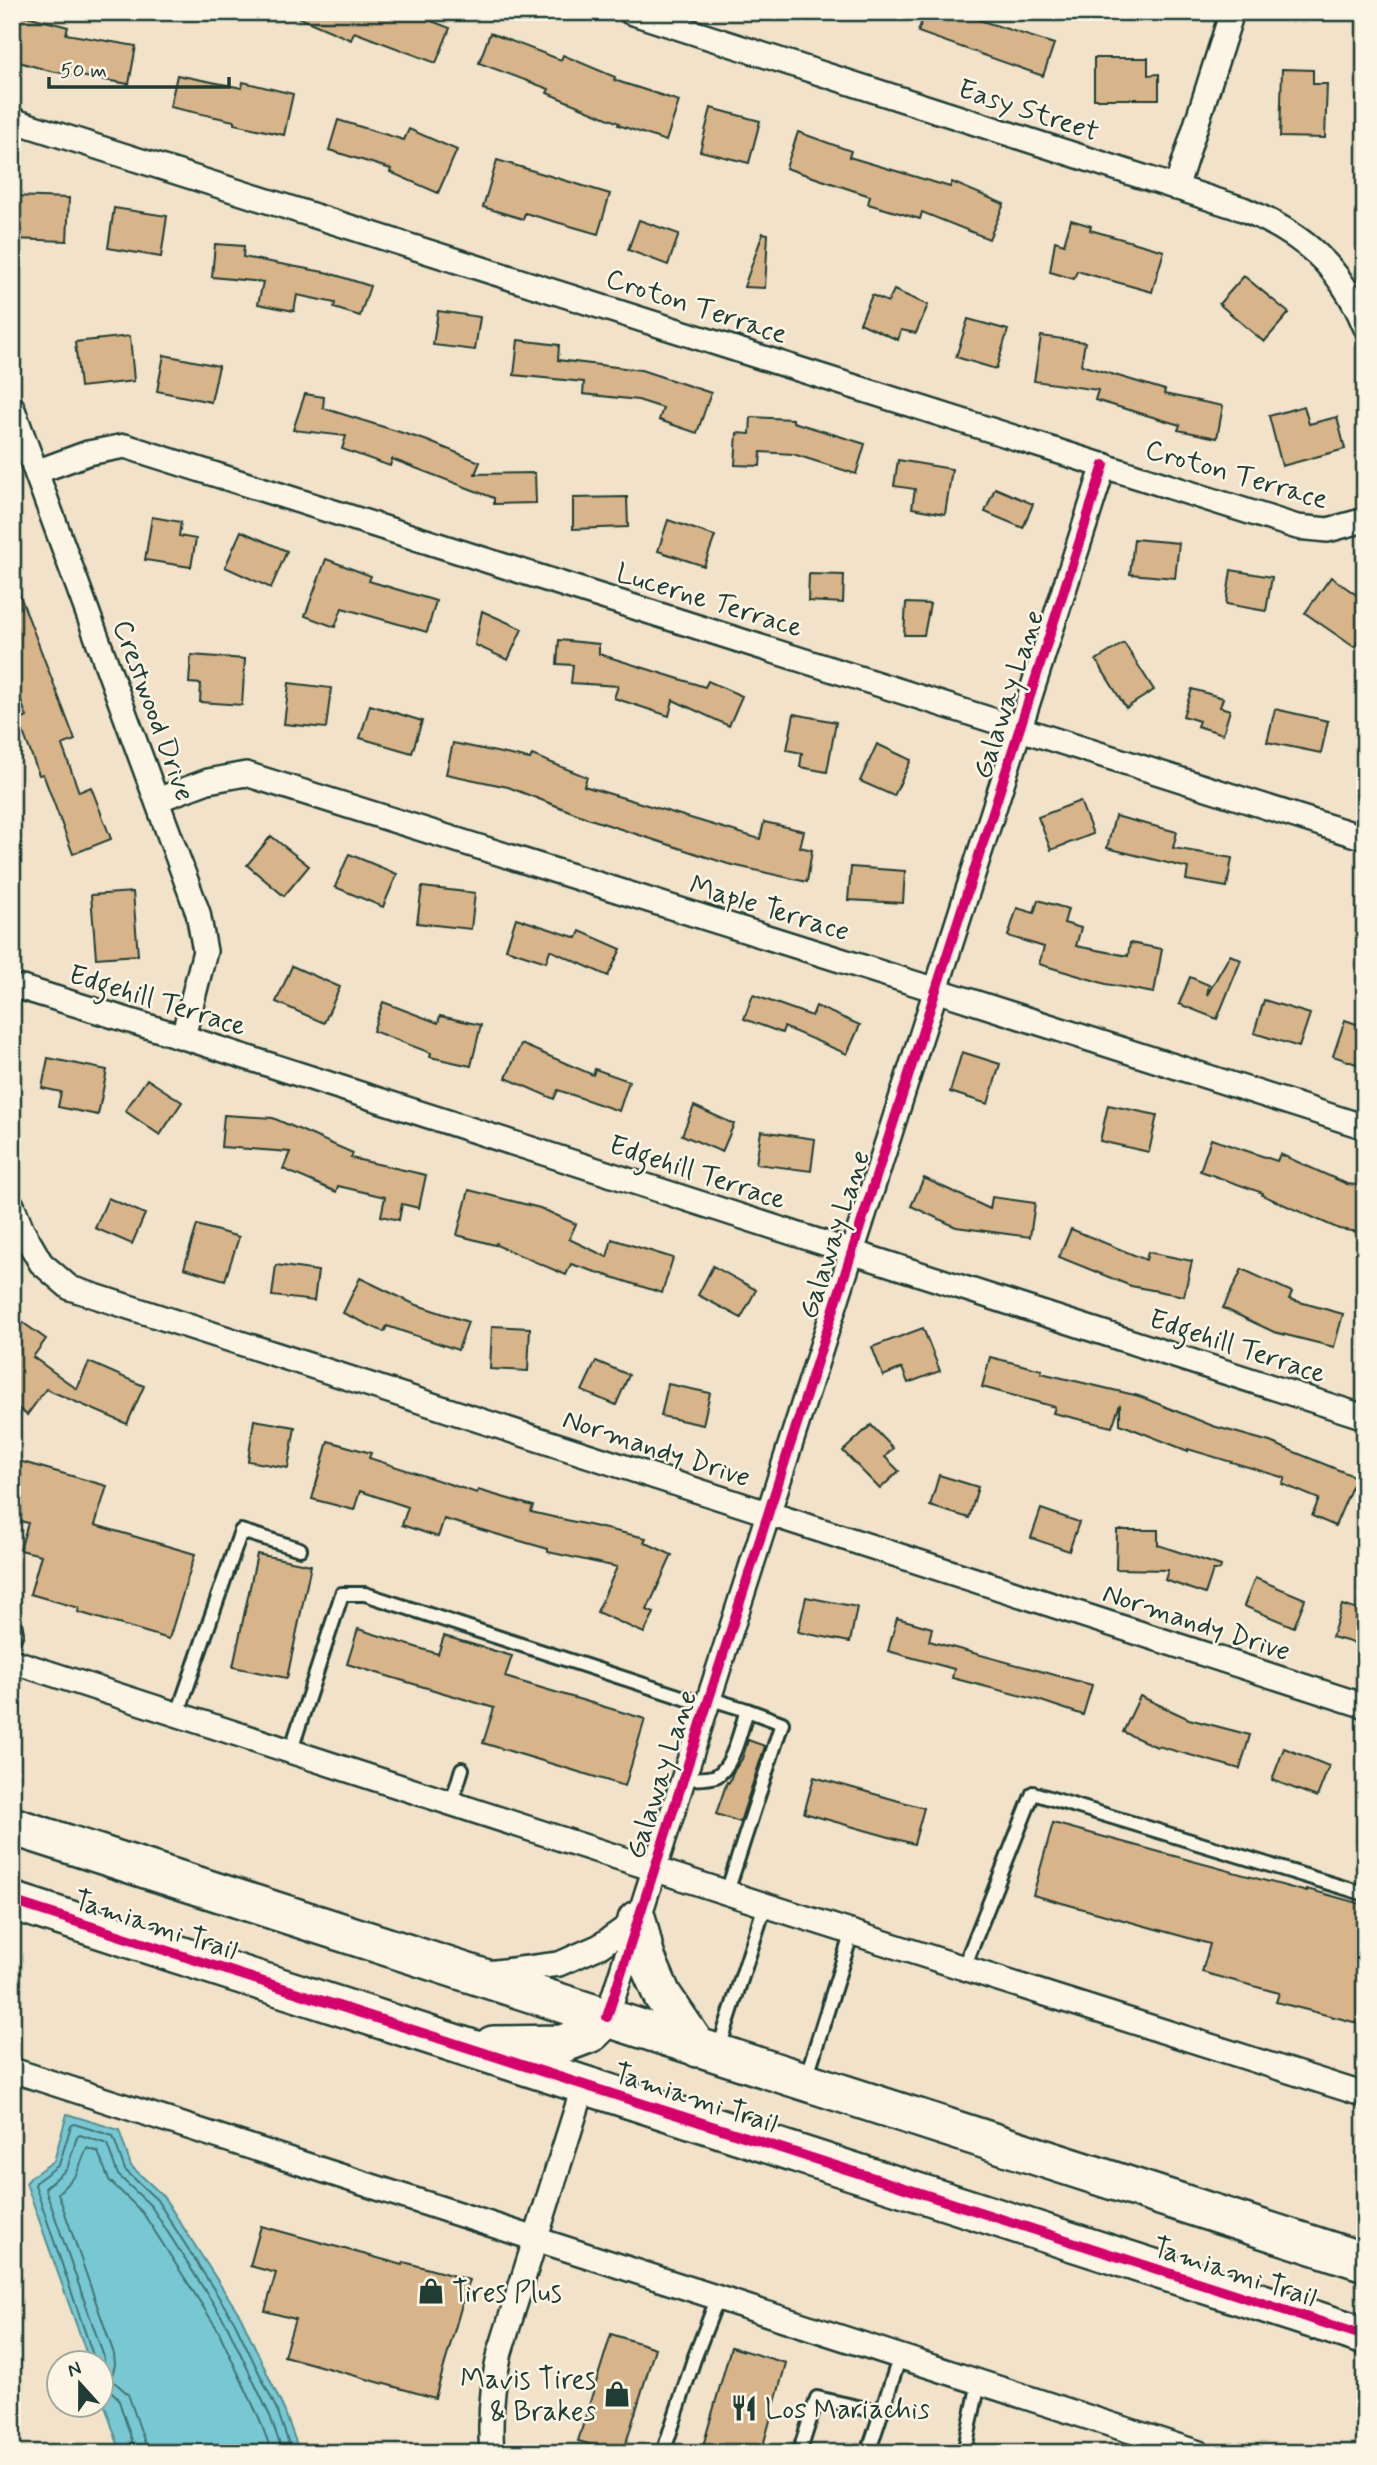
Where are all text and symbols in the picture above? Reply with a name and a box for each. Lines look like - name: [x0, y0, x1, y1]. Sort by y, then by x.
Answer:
- scale bar: [49, 46, 229, 90]
- text: 50 m: [60, 57, 107, 85]
- street label: Easy Street: [953, 71, 1103, 151]
- street label: Croton Terrace: [601, 261, 792, 354]
- street label: Croton Terrace: [1141, 432, 1332, 519]
- street label: Lucerne Terrace: [612, 555, 807, 647]
- street label: Galaway Lane: [965, 606, 1054, 784]
- street label: Crestwood Drive: [103, 615, 203, 807]
- street label: Maple Terrace: [685, 868, 854, 951]
- street label: Edgehill Terrace: [63, 957, 251, 1049]
- street label: Edgehill Terrace: [603, 1127, 790, 1222]
- street label: Galaway Lane: [791, 1146, 880, 1324]
- street label: Edgehill Terrace: [1143, 1301, 1330, 1396]
- street label: Normandy Drive: [558, 1402, 755, 1497]
- street label: Normandy Drive: [1098, 1576, 1295, 1671]
- street label: Galaway Lane: [618, 1686, 707, 1864]
- street label: Tamiami Trail: [69, 1883, 242, 1970]
- street label: Tamiami Trail: [609, 2056, 782, 2143]
- street label: Tamiami Trail: [1148, 2230, 1321, 2317]
- place label: Tires Plus: [452, 2275, 562, 2312]
- shop icon: Tires Plus: [416, 2276, 446, 2306]
- north arrow: [46, 2350, 116, 2420]
- text: N: [64, 2356, 85, 2383]
- place label: Mavis Tires & Brakes: [460, 2362, 596, 2431]
- shop icon: Mavis Tires & Brakes: [602, 2379, 632, 2409]
- place label: Los Mariachis: [765, 2392, 930, 2429]
- restaurant icon: Los Mariachis: [729, 2393, 759, 2423]

